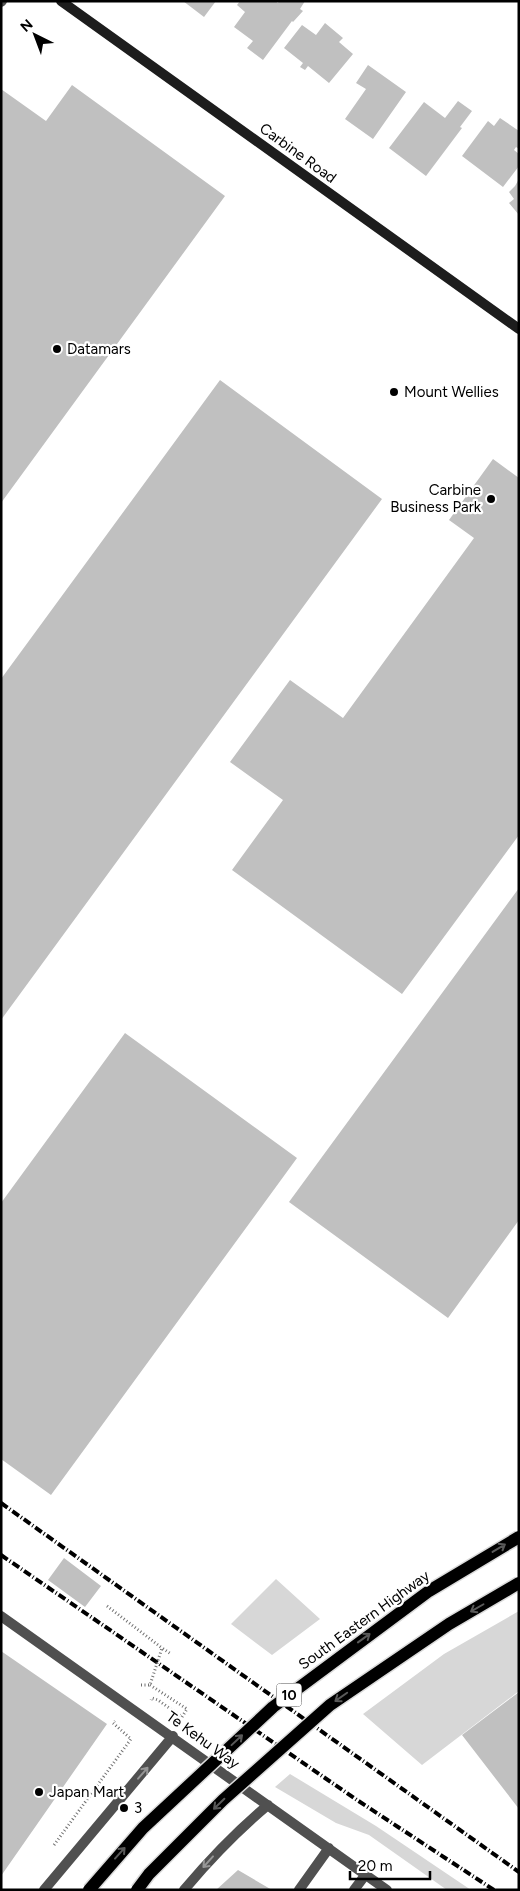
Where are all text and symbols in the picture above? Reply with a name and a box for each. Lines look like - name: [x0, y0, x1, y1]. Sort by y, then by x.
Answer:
- north arrow: [10, 10, 60, 60]
- text: N: [17, 16, 36, 36]
- street label: Carbine Road: [256, 119, 340, 187]
- place label: Datamars: [67, 340, 131, 358]
- marker: Datamars: [51, 343, 63, 355]
- place label: Mount Wellies: [404, 383, 499, 401]
- marker: Mount Wellies: [388, 386, 400, 398]
- place label: Carbine Business Park: [390, 481, 482, 516]
- marker: Carbine Business Park: [485, 493, 497, 505]
- one-way arrow: [492, 1543, 506, 1553]
- street label: South Eastern Highway: [295, 1566, 433, 1674]
- one-way arrow: [469, 1603, 484, 1613]
- one-way arrow: [357, 1633, 370, 1644]
- road number: 10: [276, 1684, 302, 1706]
- one-way arrow: [334, 1692, 348, 1702]
- street label: Te Kehu Way: [163, 1707, 243, 1773]
- one-way arrow: [231, 1734, 244, 1746]
- one-way arrow: [138, 1767, 149, 1780]
- place label: Japan Mart: [49, 1783, 124, 1801]
- marker: Japan Mart: [33, 1786, 45, 1798]
- one-way arrow: [213, 1798, 225, 1810]
- place label: 3: [134, 1799, 142, 1817]
- marker: 3: [118, 1802, 130, 1814]
- one-way arrow: [115, 1846, 126, 1859]
- scale bar: [350, 1848, 430, 1880]
- one-way arrow: [202, 1856, 213, 1869]
- text: 20 m: [358, 1857, 392, 1875]

